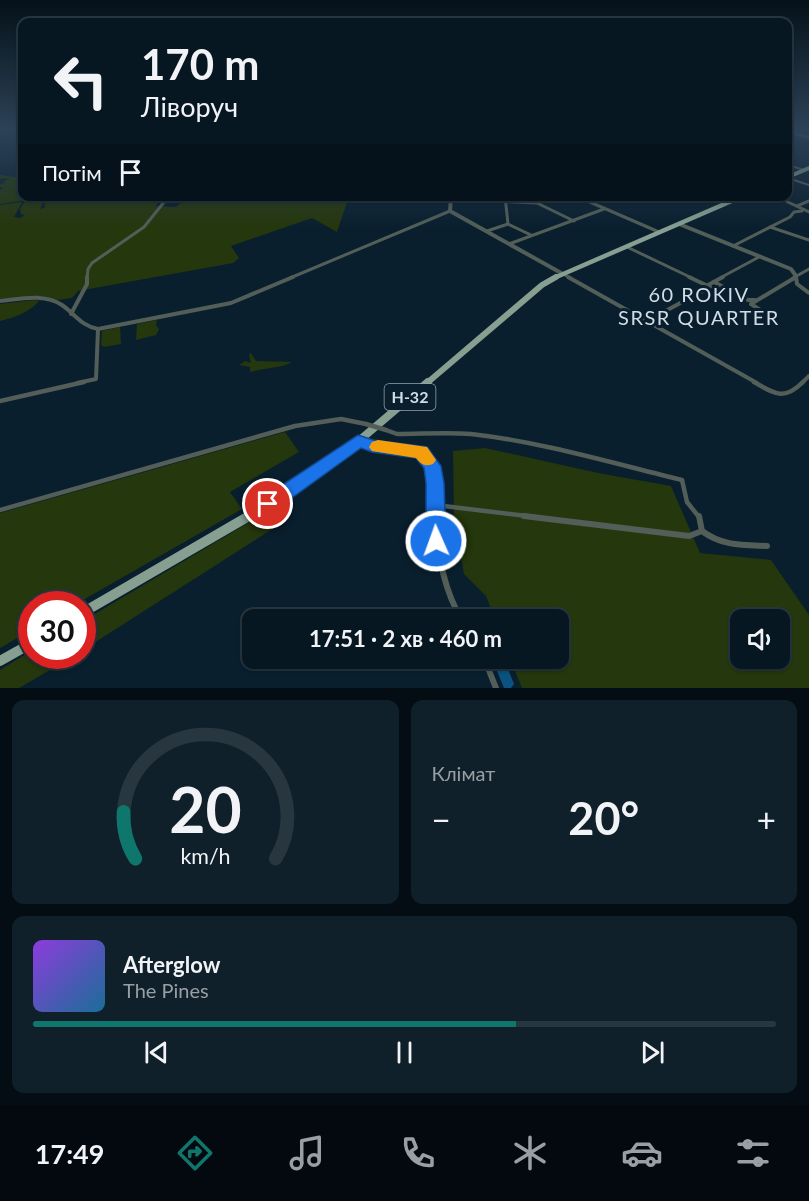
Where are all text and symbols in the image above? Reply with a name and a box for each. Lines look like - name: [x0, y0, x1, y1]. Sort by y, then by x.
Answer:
- text: 170 m: [141, 39, 259, 89]
- icon: left: [42, 42, 120, 120]
- text: Ліворуч: [141, 90, 238, 123]
- icon: arrive: [114, 156, 147, 189]
- text: Потім: [42, 159, 102, 186]
- district label: 60 ROKIV SRSR QUARTER: [618, 282, 780, 329]
- road number: Н-32: [384, 384, 436, 410]
- pin: [242, 478, 293, 529]
- icon: arrive: [251, 487, 284, 520]
- position arrow: [404, 509, 468, 573]
- speed limit sign: 30: [18, 591, 96, 669]
- map controls: [730, 609, 790, 669]
- button: sound: [730, 609, 790, 669]
- text: 17:51 · 2 хв · 460 m: [309, 625, 502, 652]
- text: Клімат: [432, 761, 495, 785]
- text: 20: [169, 771, 241, 846]
- text: 20°: [568, 791, 639, 845]
- text: −: [432, 799, 451, 839]
- text: +: [757, 799, 776, 839]
- text: km/h: [180, 843, 230, 869]
- text: Afterglow: [123, 951, 220, 978]
- text: The Pines: [123, 978, 209, 1002]
- icon: previous: [140, 1036, 173, 1069]
- icon: pause: [388, 1036, 421, 1069]
- icon: next: [636, 1036, 669, 1069]
- icon: directions: [174, 1132, 216, 1174]
- icon: music: [286, 1132, 328, 1174]
- icon: phone: [397, 1132, 439, 1174]
- icon: climate: [509, 1132, 551, 1174]
- icon: car: [621, 1132, 663, 1174]
- icon: filters: [732, 1132, 774, 1174]
- text: 17:49: [35, 1137, 104, 1170]

